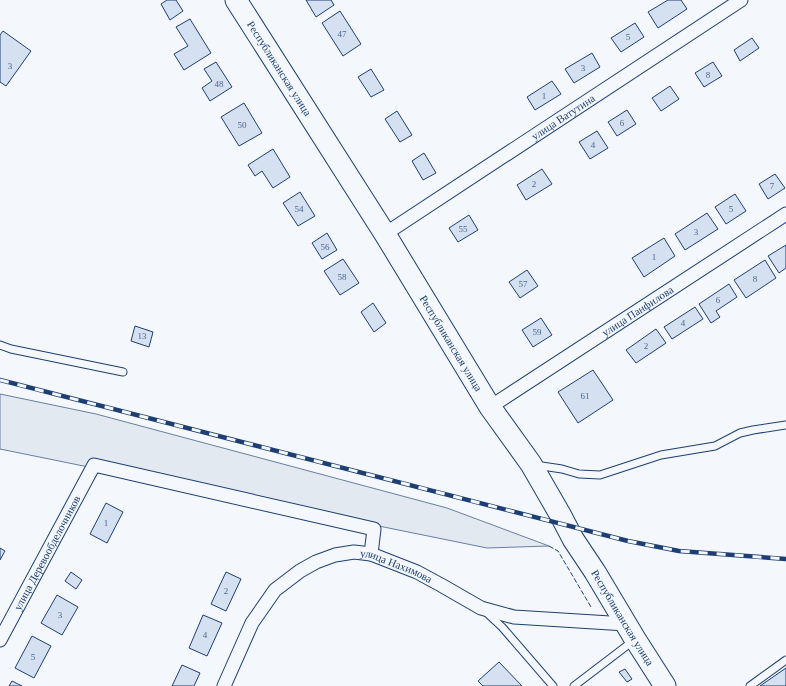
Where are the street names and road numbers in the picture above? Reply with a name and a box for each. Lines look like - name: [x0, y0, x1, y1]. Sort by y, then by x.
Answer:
- street label: Республиканская улица: [245, 19, 314, 118]
- street label: улица Ватутина: [529, 92, 597, 142]
- street label: улица Панфилова: [600, 283, 675, 338]
- street label: Республиканская улица: [418, 293, 485, 393]
- street label: улица Деревообделочников: [11, 493, 83, 612]
- street label: улица Нахимова: [360, 547, 434, 585]
- street label: Республиканская улица: [589, 568, 656, 668]

